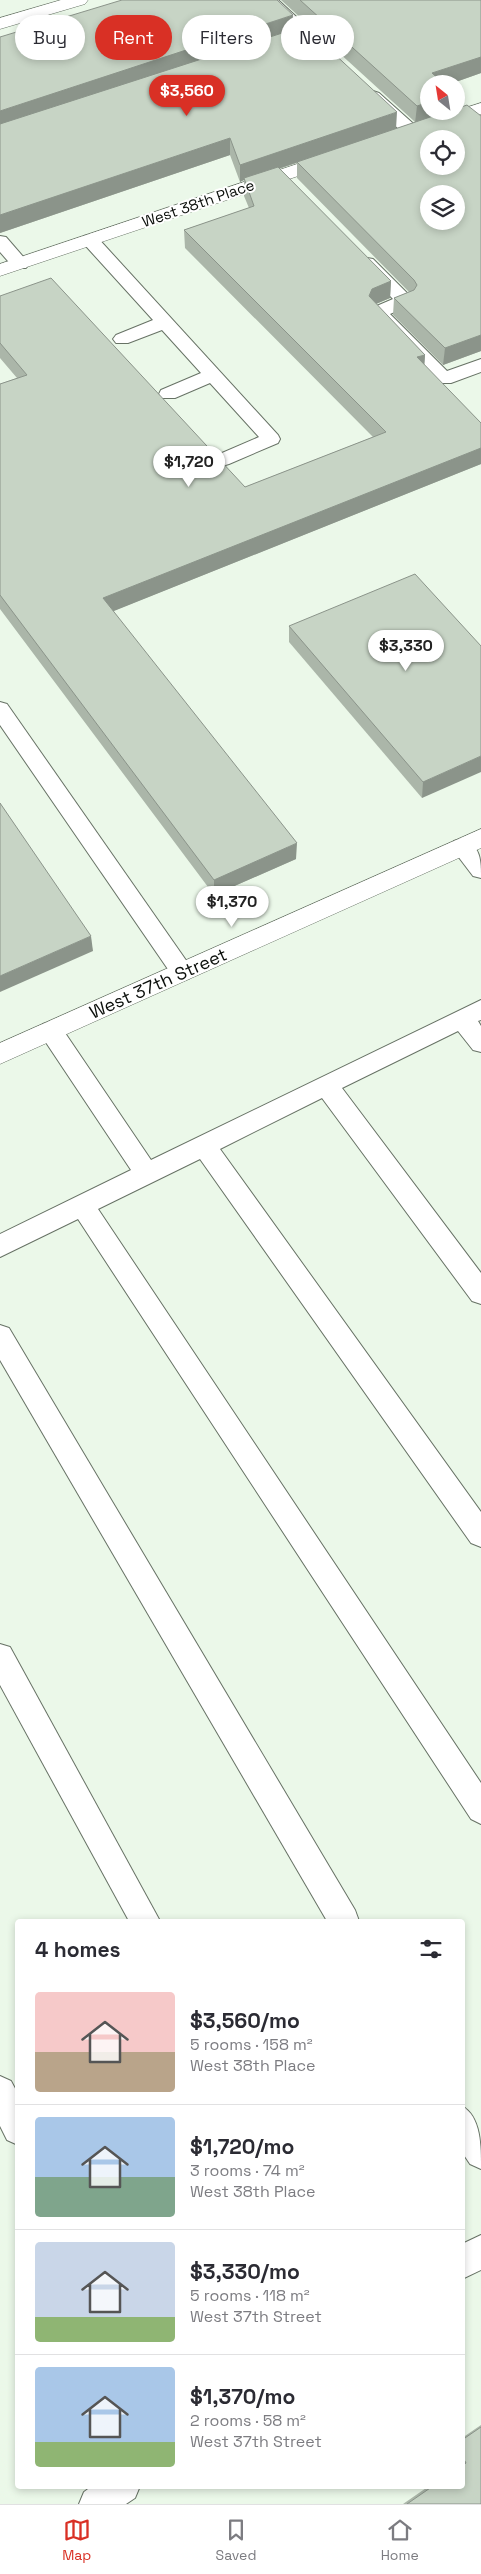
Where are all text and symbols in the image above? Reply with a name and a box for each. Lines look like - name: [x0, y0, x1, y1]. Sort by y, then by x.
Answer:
- chip: Buy: [15, 15, 85, 60]
- chip: Rent: [95, 15, 172, 60]
- chip: Filters: [182, 15, 271, 60]
- chip: New: [281, 15, 354, 60]
- pin: $3,560: [146, 74, 228, 117]
- north arrow: [420, 75, 465, 120]
- map controls: [420, 75, 465, 230]
- text: $3,560: [160, 80, 214, 101]
- button: locate: [420, 130, 465, 175]
- street label: West 38th Place: [139, 175, 257, 231]
- button: layers: [420, 185, 465, 230]
- pin: $1,720: [148, 446, 230, 488]
- text: $1,720: [164, 451, 214, 472]
- pin: $3,330: [365, 630, 447, 672]
- text: $3,330: [379, 635, 433, 656]
- pin: $1,370: [191, 886, 273, 928]
- text: $1,370: [207, 891, 257, 912]
- street label: West 37th Street: [86, 942, 230, 1024]
- icon: filters: [417, 1935, 445, 1963]
- text: 4 homes: [35, 1936, 121, 1963]
- text: $3,560/mo: [190, 2007, 300, 2034]
- icon: home: [75, 2012, 135, 2072]
- text: 5 rooms · 158 m²: [190, 2034, 313, 2055]
- text: West 38th Place: [190, 2055, 315, 2076]
- text: $1,720/mo: [190, 2133, 294, 2160]
- icon: home: [75, 2137, 135, 2197]
- text: 3 rooms · 74 m²: [190, 2160, 305, 2181]
- text: West 38th Place: [190, 2181, 315, 2202]
- text: $3,330/mo: [190, 2258, 300, 2285]
- icon: home: [75, 2262, 135, 2322]
- text: 5 rooms · 118 m²: [190, 2285, 310, 2306]
- text: West 37th Street: [190, 2306, 322, 2327]
- text: $1,370/mo: [190, 2383, 295, 2410]
- icon: home: [75, 2387, 135, 2447]
- text: 2 rooms · 58 m²: [190, 2410, 306, 2431]
- text: West 37th Street: [190, 2431, 322, 2452]
- tab: Map: [62, 2516, 91, 2564]
- tab: Saved: [216, 2516, 256, 2564]
- tab: Home: [381, 2516, 419, 2564]

